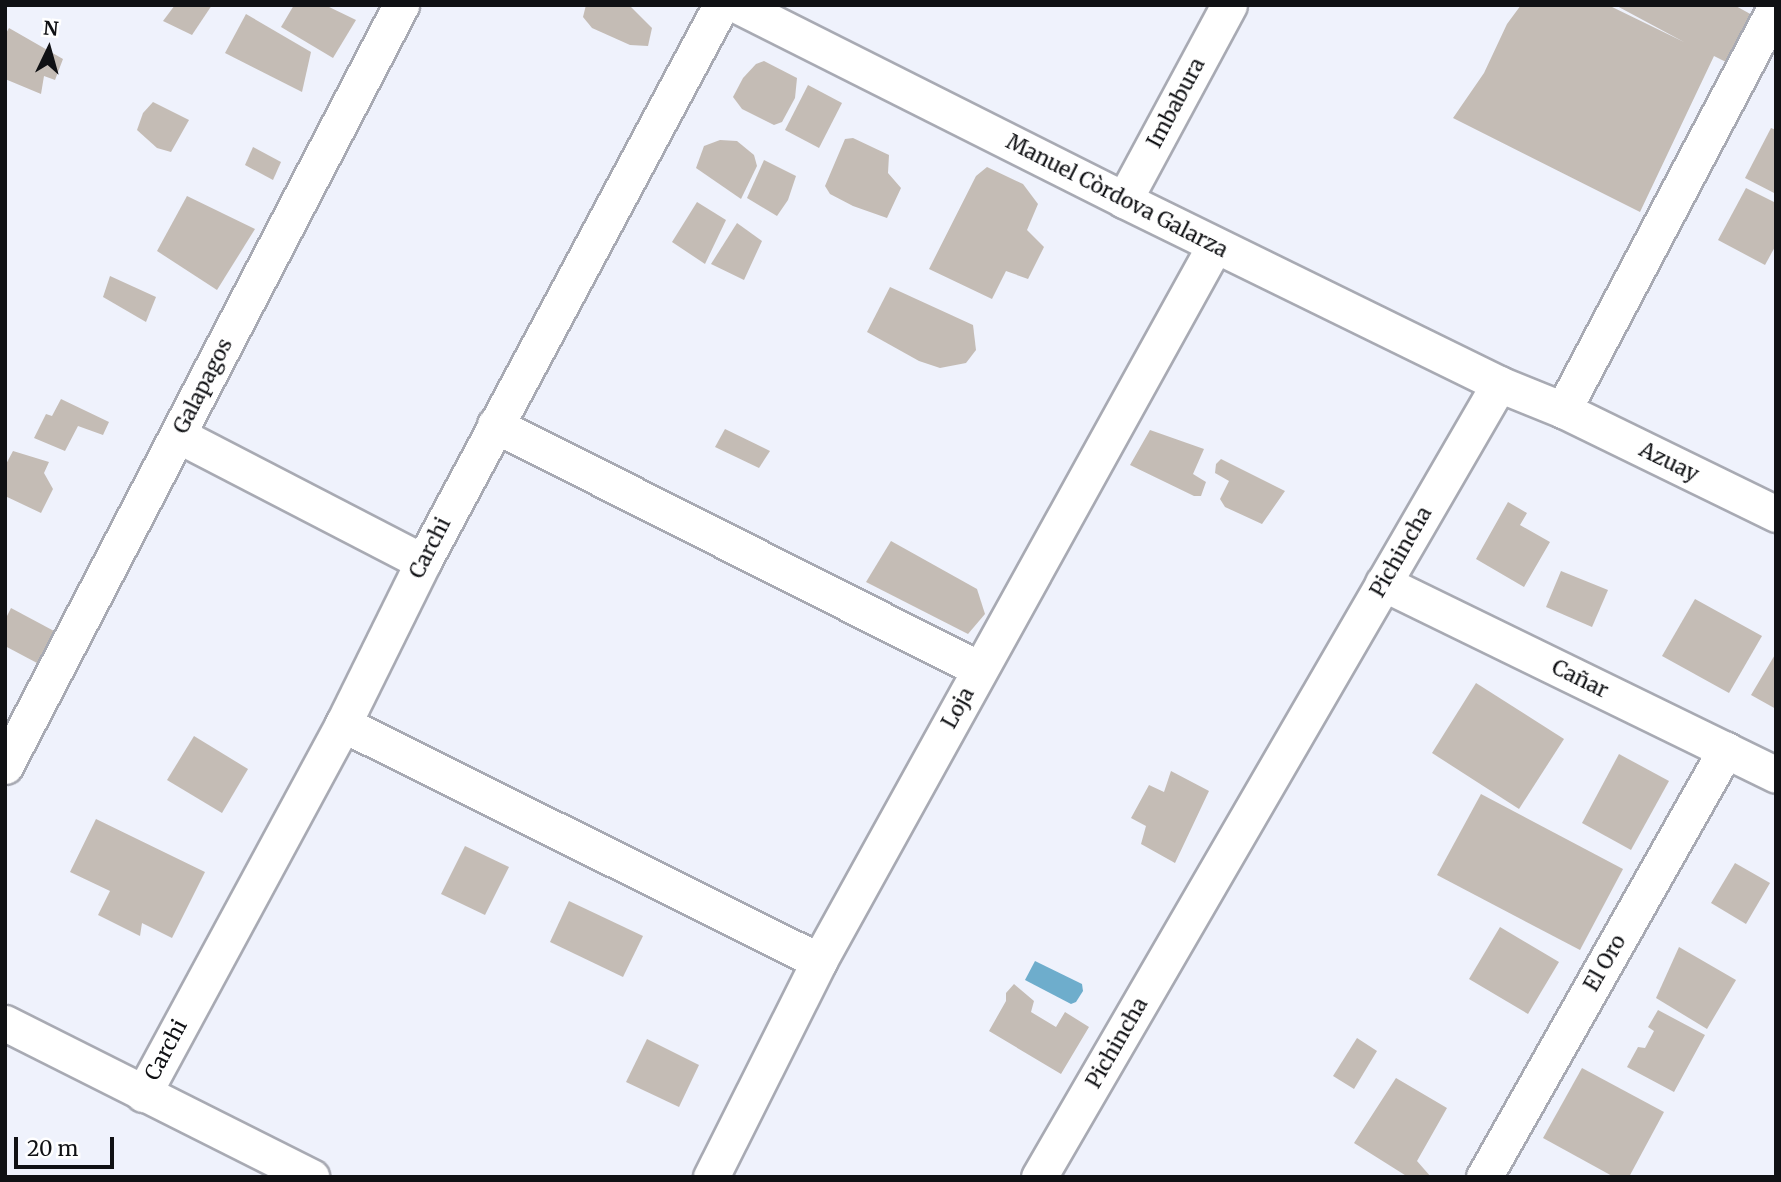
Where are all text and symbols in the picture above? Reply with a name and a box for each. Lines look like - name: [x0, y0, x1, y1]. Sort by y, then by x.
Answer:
- north arrow: [14, 14, 84, 84]
- text: N: [42, 15, 59, 41]
- street label: Imbabura: [1142, 54, 1210, 152]
- street label: Manuel Còrdova Galarza: [1002, 129, 1232, 263]
- street label: Galapagos: [168, 334, 238, 438]
- street label: Azuay: [1635, 437, 1703, 487]
- street label: Pichincha: [1365, 502, 1437, 602]
- street label: Carchi: [404, 513, 456, 583]
- street label: Cañar: [1548, 655, 1612, 703]
- street label: Loja: [937, 683, 979, 733]
- street label: El Oro: [1579, 930, 1631, 996]
- street label: Pichincha: [1081, 993, 1153, 1093]
- street label: Carchi: [140, 1015, 192, 1085]
- scale bar: [18, 1122, 117, 1166]
- text: 20 m: [27, 1135, 78, 1162]

